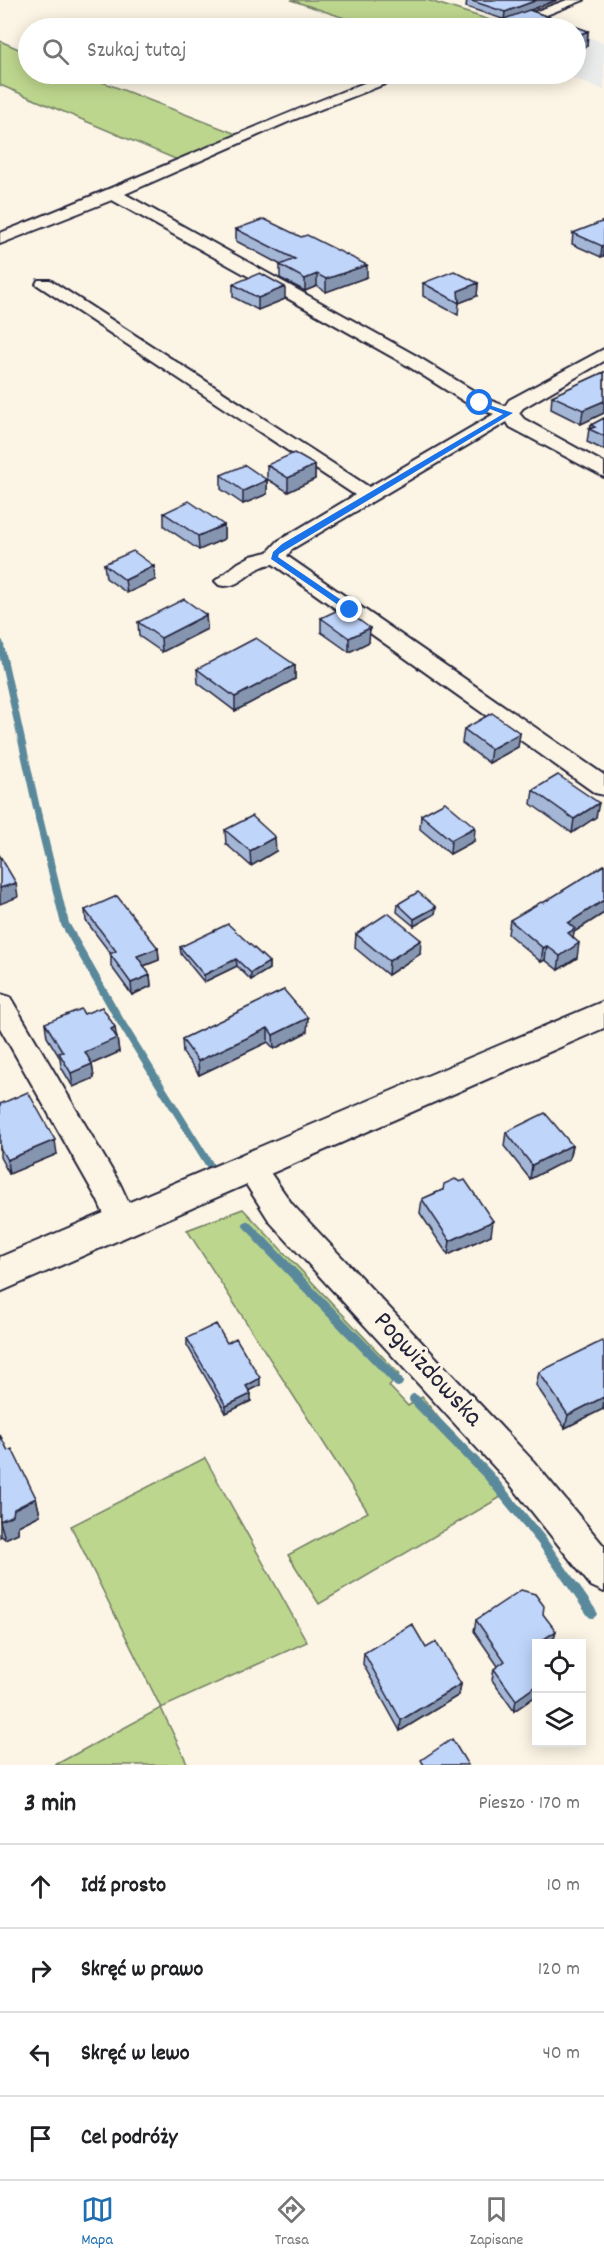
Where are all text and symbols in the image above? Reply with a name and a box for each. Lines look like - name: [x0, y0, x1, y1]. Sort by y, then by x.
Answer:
- search box: [18, 18, 586, 84]
- icon: search: [39, 35, 72, 68]
- text: Szukaj tutaj: [87, 36, 186, 67]
- route start: [466, 389, 492, 415]
- route end: [336, 596, 362, 622]
- street label: Pogwizdowska: [363, 1303, 491, 1437]
- map controls: [532, 1639, 586, 1747]
- button: locate: [532, 1639, 586, 1693]
- button: layers: [532, 1693, 586, 1747]
- text: 3 min: [24, 1786, 76, 1823]
- text: Pieszo · 170 m: [479, 1790, 580, 1818]
- icon: ahead: [24, 1870, 57, 1903]
- text: Idź prosto: [81, 1871, 166, 1902]
- text: 10 m: [546, 1872, 580, 1900]
- icon: right: [24, 1954, 57, 1987]
- text: Skręć w prawo: [81, 1955, 203, 1986]
- text: 120 m: [538, 1956, 580, 1984]
- icon: left: [24, 2038, 57, 2071]
- text: Skręć w lewo: [81, 2039, 190, 2070]
- text: 40 m: [542, 2040, 580, 2068]
- icon: arrive: [24, 2122, 57, 2155]
- text: Cel podróży: [81, 2123, 177, 2154]
- tab: Mapa: [81, 2193, 114, 2252]
- tab: Trasa: [275, 2193, 309, 2252]
- tab: Zapisane: [470, 2193, 523, 2252]

